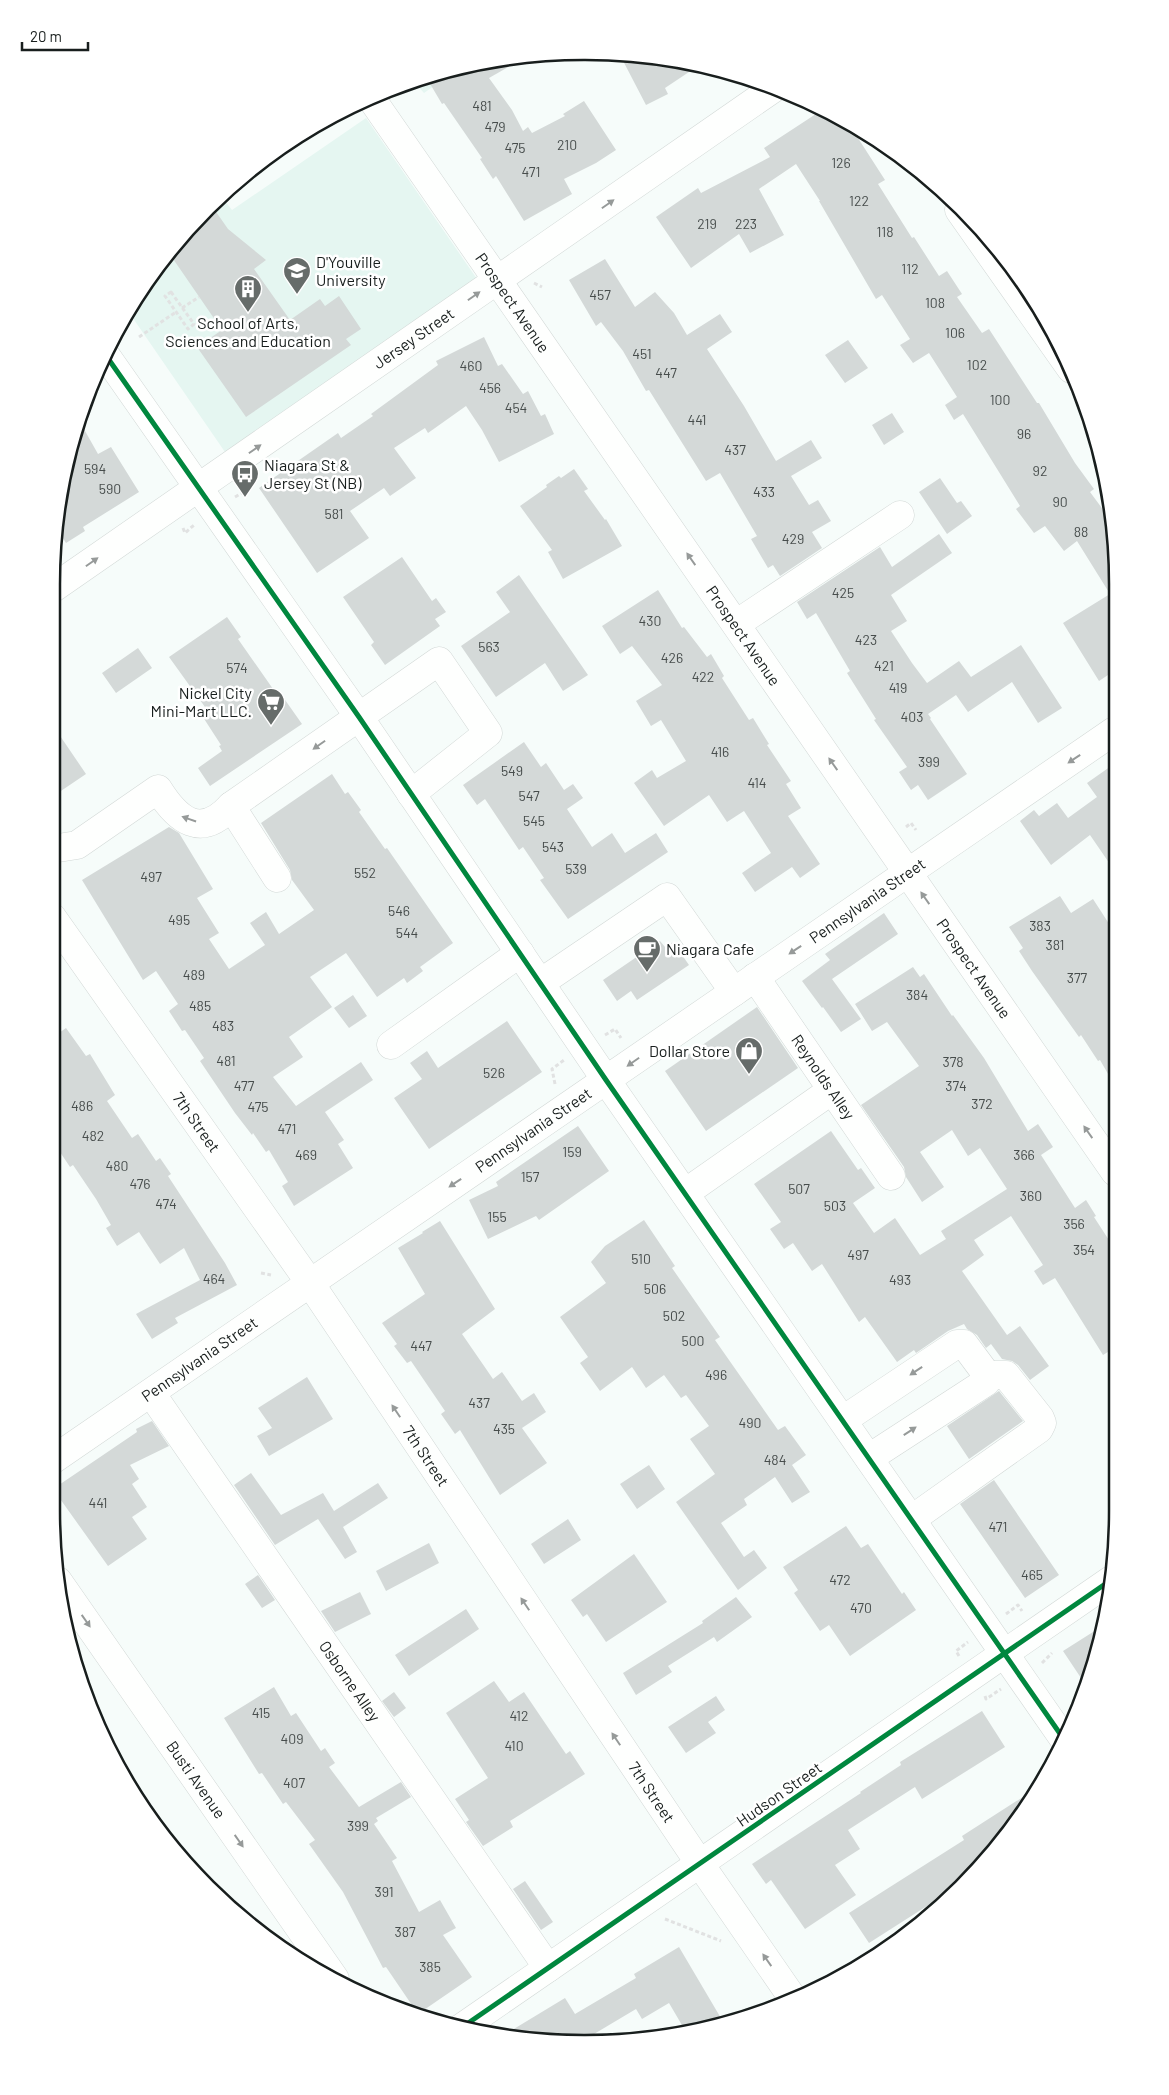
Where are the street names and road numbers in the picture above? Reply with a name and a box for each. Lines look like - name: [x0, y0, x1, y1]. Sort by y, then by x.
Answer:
- street label: Prospect Avenue: [472, 249, 554, 356]
- street label: Jersey Street: [369, 303, 457, 372]
- street label: Prospect Avenue: [703, 582, 785, 689]
- street label: Pennsylvania Street: [805, 854, 929, 947]
- street label: Prospect Avenue: [933, 915, 1016, 1022]
- street label: Reynolds Alley: [788, 1030, 860, 1123]
- street label: Pennsylvania Street: [471, 1083, 595, 1176]
- street label: 7th Street: [169, 1088, 225, 1156]
- street label: Pennsylvania Street: [137, 1312, 261, 1405]
- street label: 7th Street: [399, 1422, 454, 1490]
- street label: Osborne Alley: [316, 1637, 385, 1725]
- street label: Busti Avenue: [163, 1737, 230, 1822]
- street label: Hudson Street: [732, 1757, 825, 1830]
- street label: 7th Street: [625, 1758, 679, 1826]

